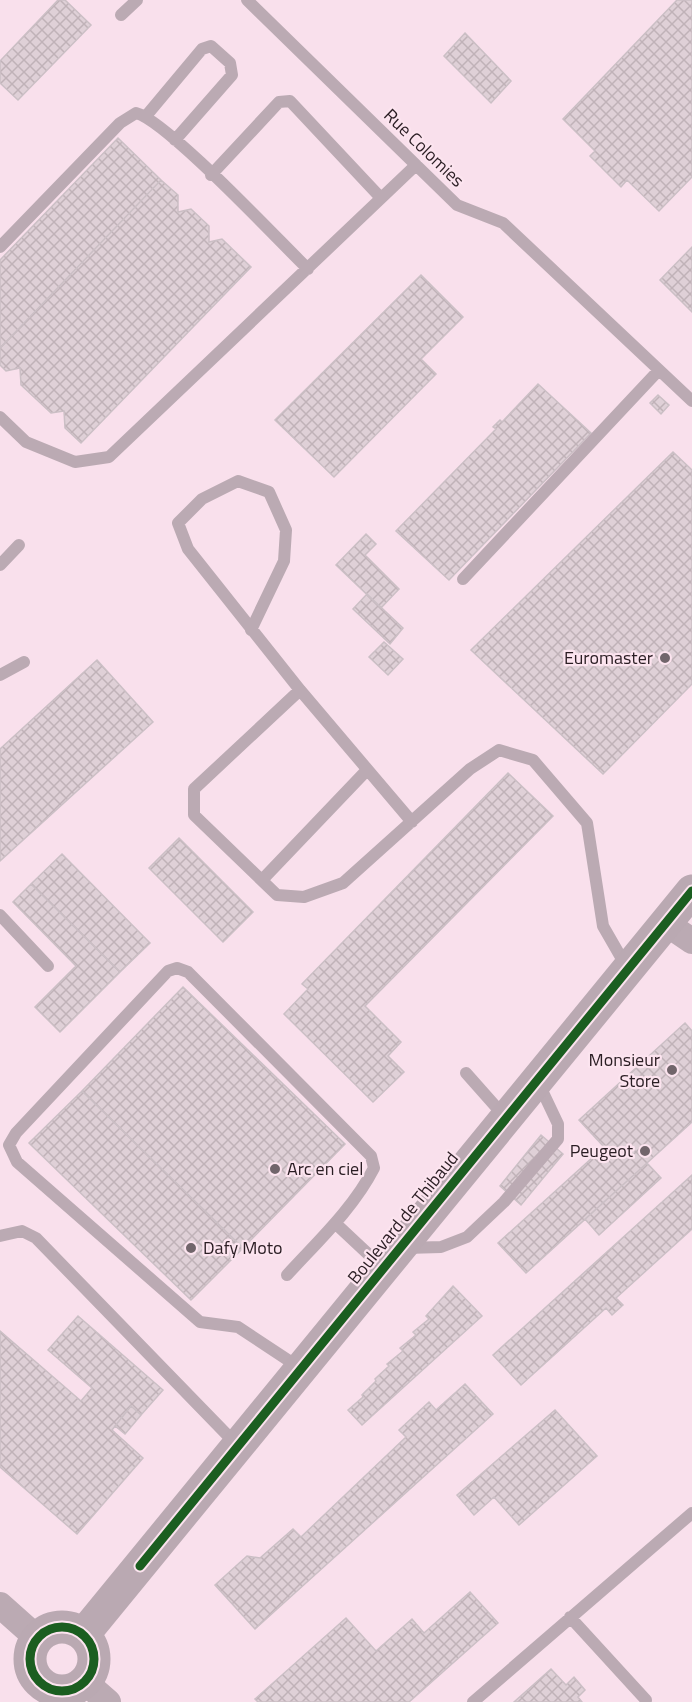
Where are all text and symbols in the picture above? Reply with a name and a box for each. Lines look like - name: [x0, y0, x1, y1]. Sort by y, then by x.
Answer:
- street label: Rue Colomies: [378, 102, 471, 193]
- place label: Euromaster: [564, 644, 653, 671]
- marker: Euromaster: [658, 651, 672, 665]
- place label: Monsieur Store: [589, 1046, 660, 1094]
- marker: Monsieur Store: [665, 1063, 679, 1077]
- place label: Peugeot: [570, 1137, 634, 1164]
- marker: Peugeot: [638, 1144, 652, 1158]
- street label: Boulevard de Thibaud: [341, 1146, 465, 1290]
- place label: Arc en ciel: [287, 1155, 363, 1182]
- marker: Arc en ciel: [268, 1162, 282, 1176]
- place label: Dafy Moto: [203, 1234, 283, 1261]
- marker: Dafy Moto: [184, 1241, 198, 1255]

